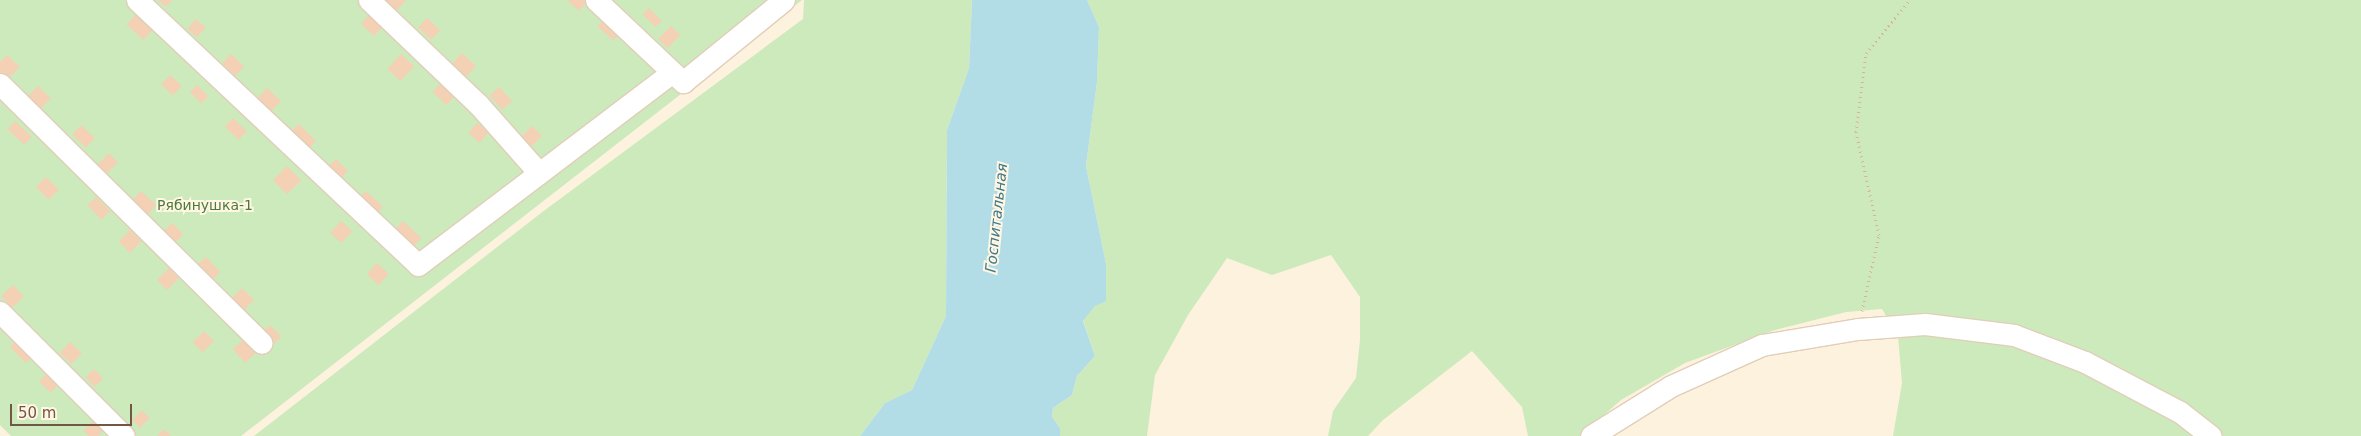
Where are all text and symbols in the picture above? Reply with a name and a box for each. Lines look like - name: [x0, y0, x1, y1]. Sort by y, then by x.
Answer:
- water label: Госпитальная: [982, 163, 1012, 273]
- park label: Рябинушка-1: [157, 197, 253, 213]
- scale bar: [12, 394, 135, 426]
- text: 50 m: [18, 404, 56, 422]

